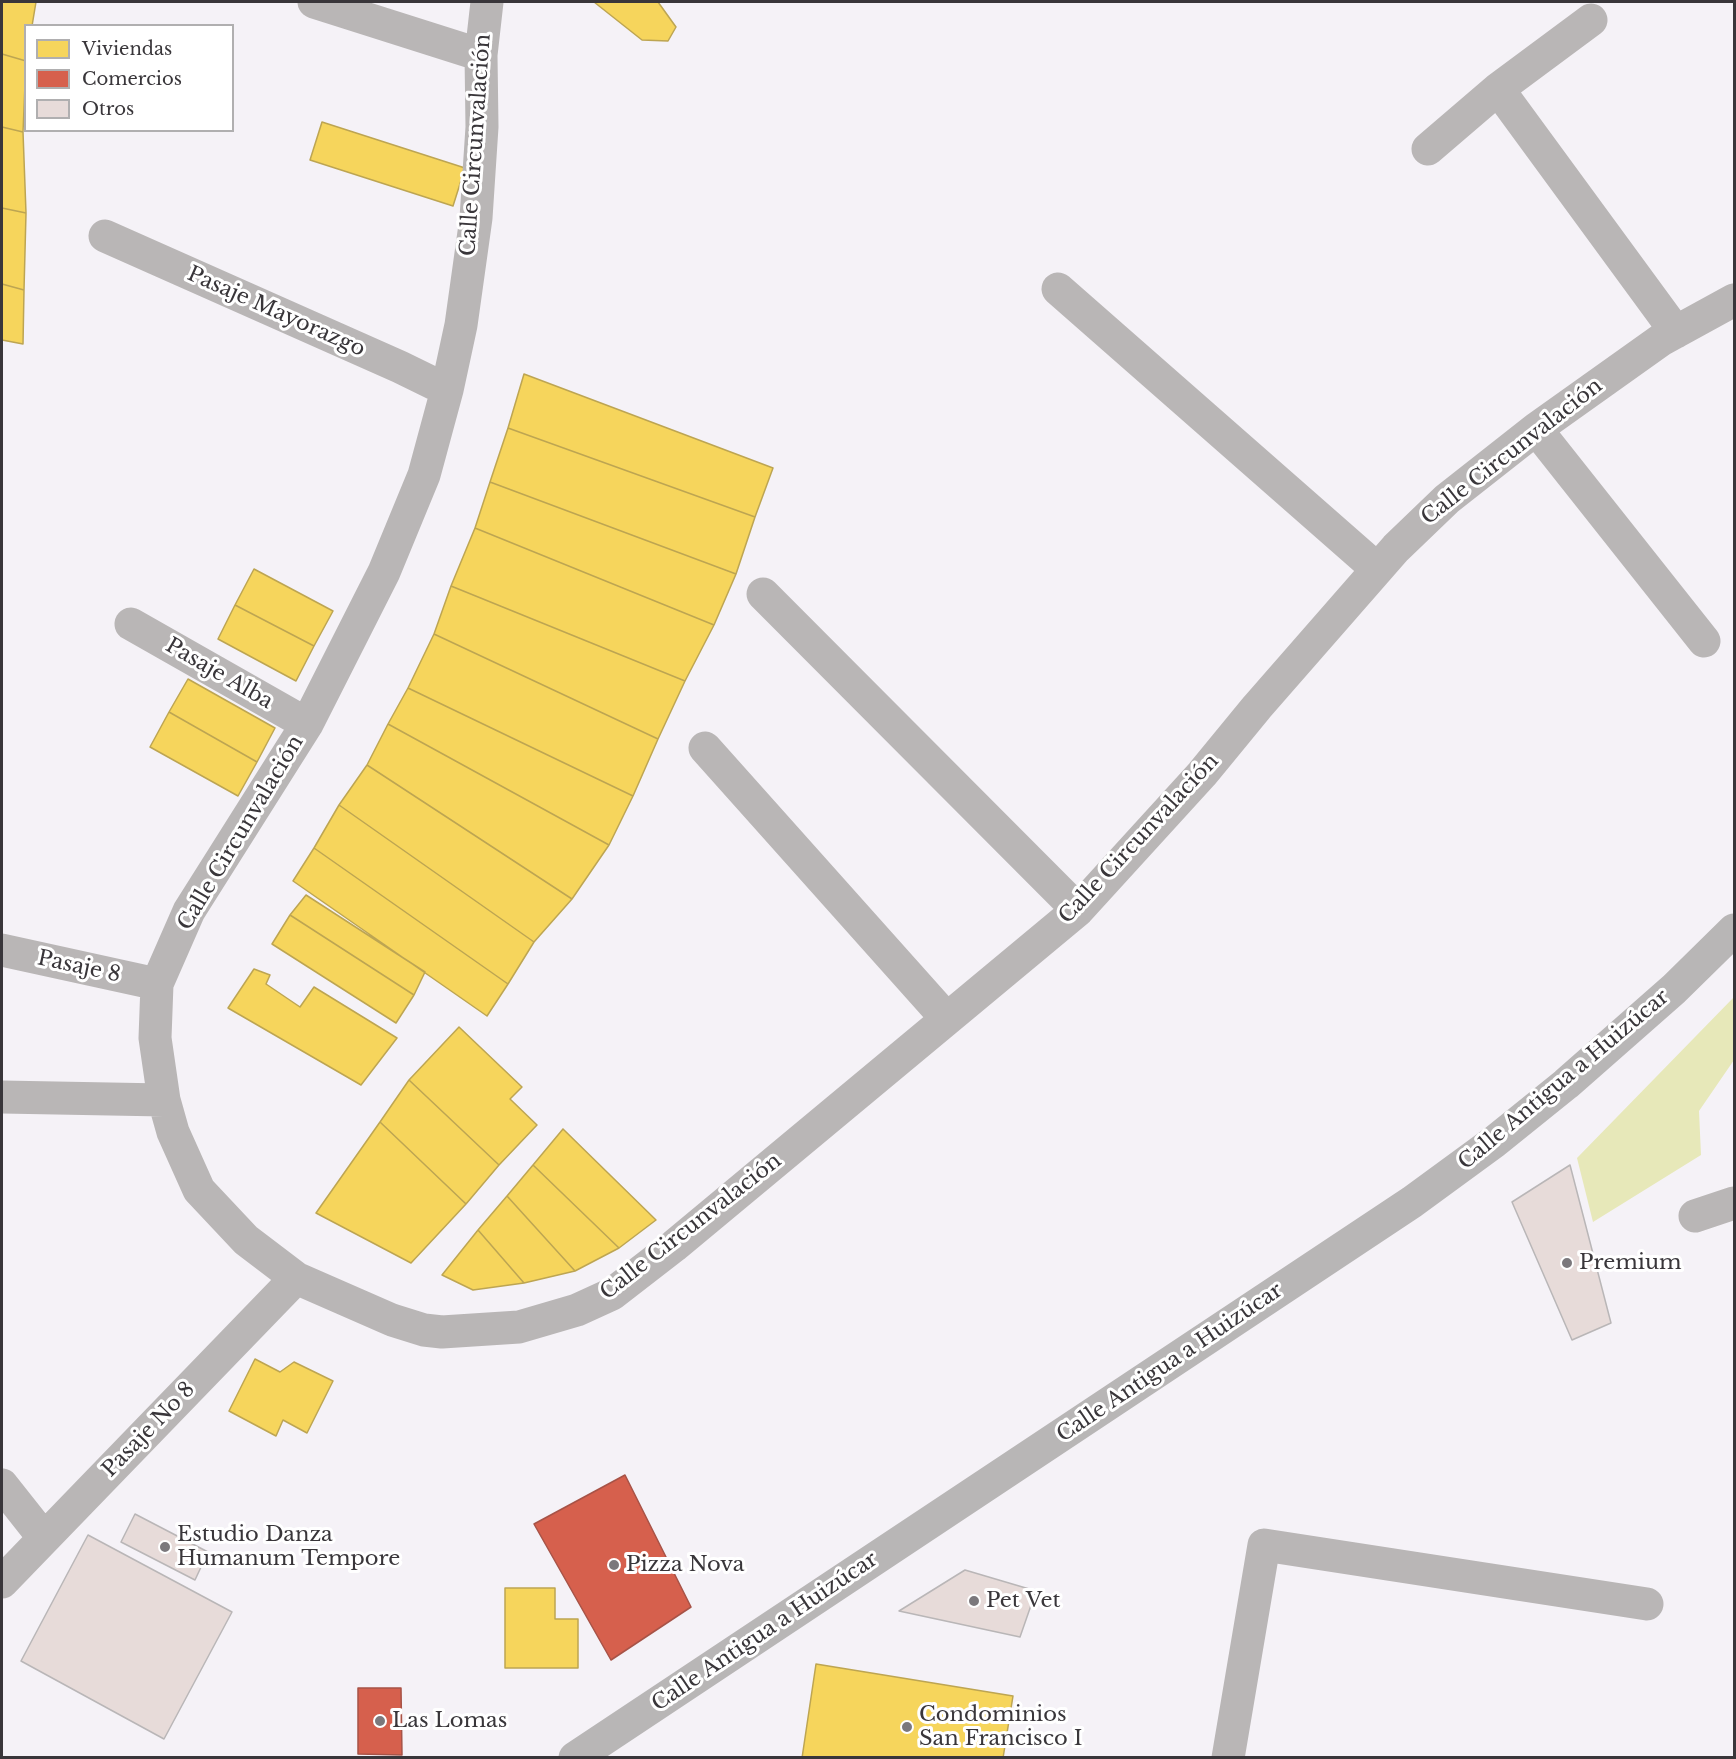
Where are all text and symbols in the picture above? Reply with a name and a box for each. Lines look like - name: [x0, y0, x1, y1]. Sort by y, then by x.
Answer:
- legend: [24, 24, 234, 132]
- street label: Calle Circunvalación: [456, 33, 496, 257]
- text: Viviendas: [82, 38, 172, 60]
- text: Comercios: [82, 68, 182, 90]
- text: Otros: [82, 98, 134, 120]
- street label: Pasaje Mayorazgo: [183, 261, 369, 363]
- street label: Calle Circunvalación: [1417, 374, 1607, 530]
- street label: Pasaje Alba: [161, 633, 277, 715]
- street label: Calle Circunvalación: [173, 731, 309, 935]
- street label: Calle Circunvalación: [1054, 749, 1224, 929]
- street label: Pasaje 8: [35, 946, 123, 988]
- street label: Calle Antigua a Huizúcar: [1454, 985, 1674, 1175]
- street label: Calle Circunvalación: [596, 1149, 786, 1305]
- place label: Premium: [1579, 1250, 1682, 1276]
- marker: Premium: [1560, 1256, 1574, 1270]
- street label: Calle Antigua a Huizúcar: [1052, 1278, 1288, 1448]
- street label: Pasaje No 8: [97, 1377, 201, 1483]
- place label: Estudio Danza Humanum Tempore: [177, 1522, 400, 1572]
- marker: Estudio Danza Humanum Tempore: [158, 1540, 172, 1554]
- street label: Calle Antigua a Huizúcar: [647, 1547, 883, 1717]
- place label: Pizza Nova: [626, 1552, 744, 1578]
- marker: Pizza Nova: [607, 1558, 621, 1572]
- place label: Pet Vet: [986, 1588, 1060, 1614]
- marker: Pet Vet: [967, 1594, 981, 1608]
- place label: Condominios San Francisco I: [919, 1702, 1082, 1752]
- place label: Las Lomas: [392, 1708, 507, 1734]
- marker: Las Lomas: [373, 1714, 387, 1728]
- marker: Condominios San Francisco I: [900, 1720, 914, 1734]

